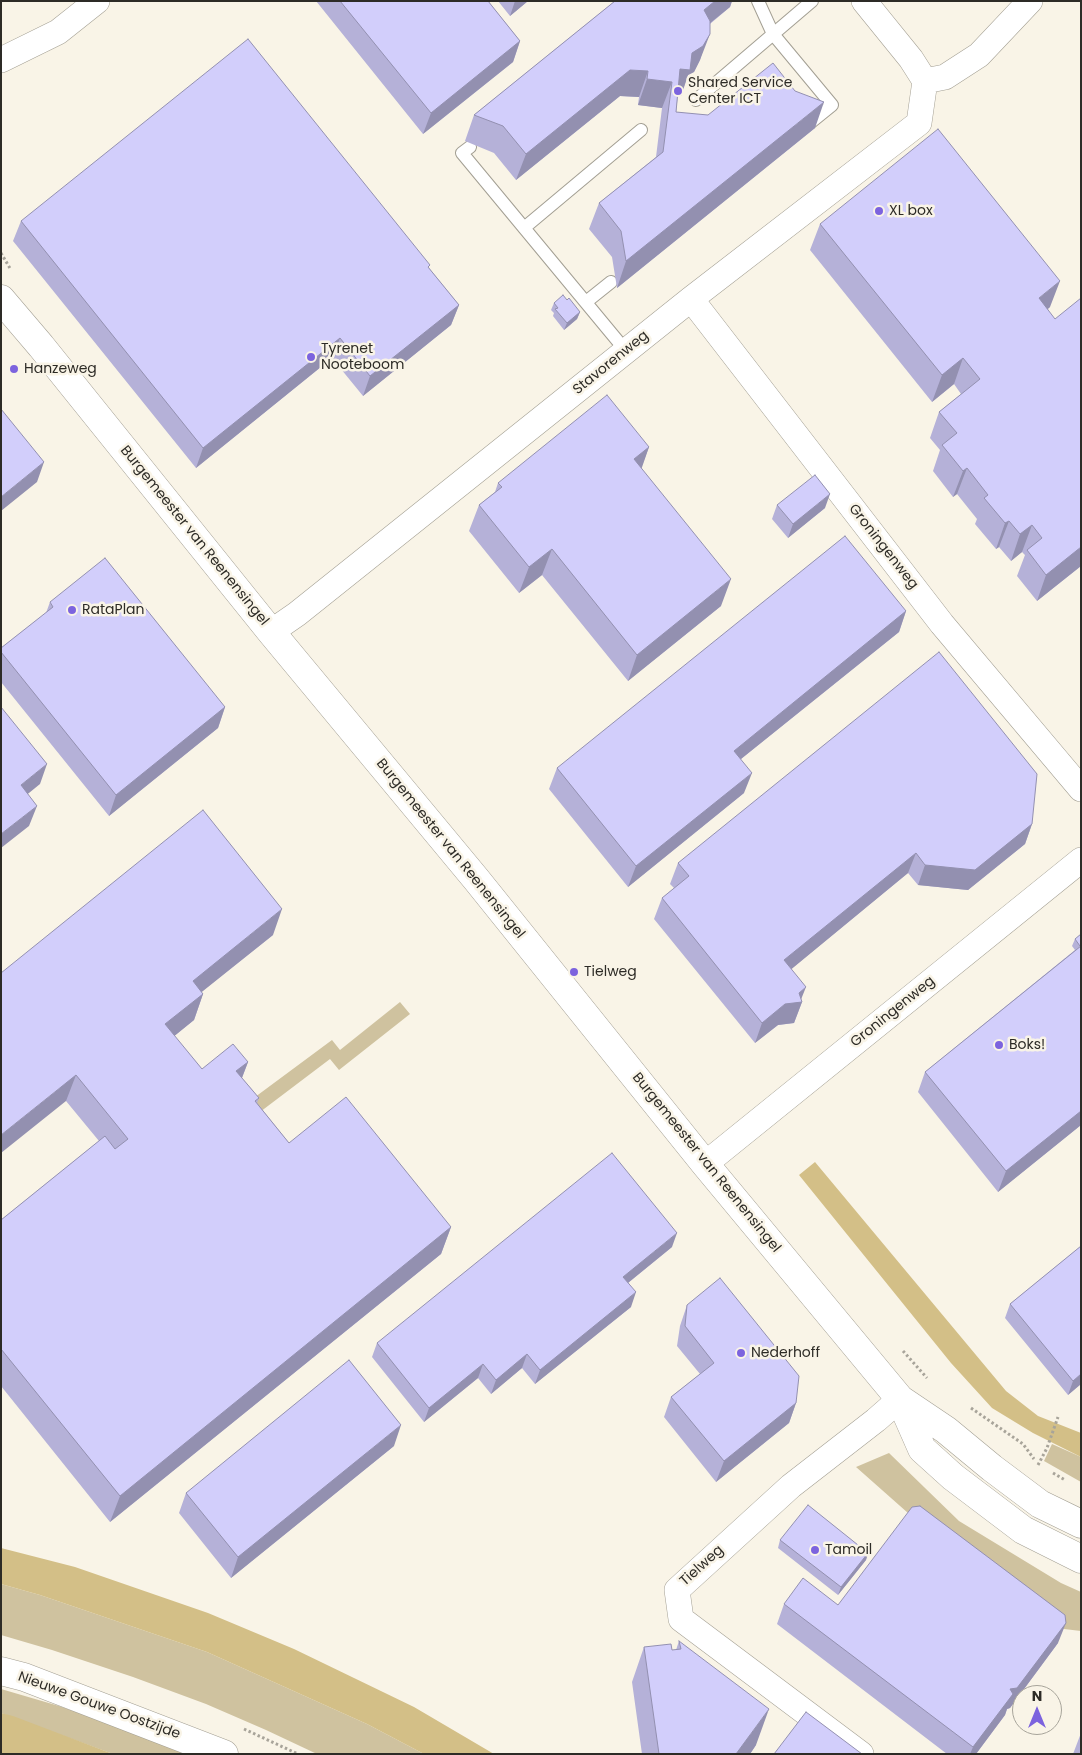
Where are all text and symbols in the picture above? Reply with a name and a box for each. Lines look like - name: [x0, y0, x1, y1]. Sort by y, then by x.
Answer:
- place label: Shared Service Center ICT: [688, 75, 792, 108]
- marker: Shared Service Center ICT: [672, 85, 684, 97]
- place label: XL box: [889, 203, 933, 219]
- marker: XL box: [873, 205, 885, 217]
- street label: Stavorenweg: [570, 327, 652, 399]
- place label: Tyrenet Nooteboom: [321, 341, 404, 374]
- marker: Tyrenet Nooteboom: [305, 351, 317, 363]
- place label: Hanzeweg: [24, 361, 97, 377]
- marker: Hanzeweg: [8, 363, 20, 375]
- street label: Burgemeester van Reenensingel: [116, 443, 272, 629]
- street label: Groningenweg: [845, 501, 921, 593]
- place label: RataPlan: [82, 602, 145, 618]
- marker: RataPlan: [66, 604, 78, 616]
- street label: Burgemeester van Reenensingel: [372, 756, 528, 942]
- place label: Tielweg: [584, 964, 637, 980]
- marker: Tielweg: [568, 966, 580, 978]
- street label: Groningenweg: [848, 973, 938, 1051]
- place label: Boks!: [1009, 1037, 1045, 1053]
- marker: Boks!: [993, 1039, 1005, 1051]
- street label: Burgemeester van Reenensingel: [628, 1070, 784, 1256]
- place label: Nederhoff: [751, 1345, 820, 1361]
- marker: Nederhoff: [735, 1347, 747, 1359]
- street label: Tielweg: [677, 1542, 727, 1590]
- place label: Tamoil: [825, 1542, 872, 1558]
- marker: Tamoil: [809, 1544, 821, 1556]
- street label: Nieuwe Gouwe Oostzijde: [16, 1669, 182, 1743]
- north arrow: [1012, 1685, 1062, 1735]
- text: N: [1032, 1686, 1042, 1706]

